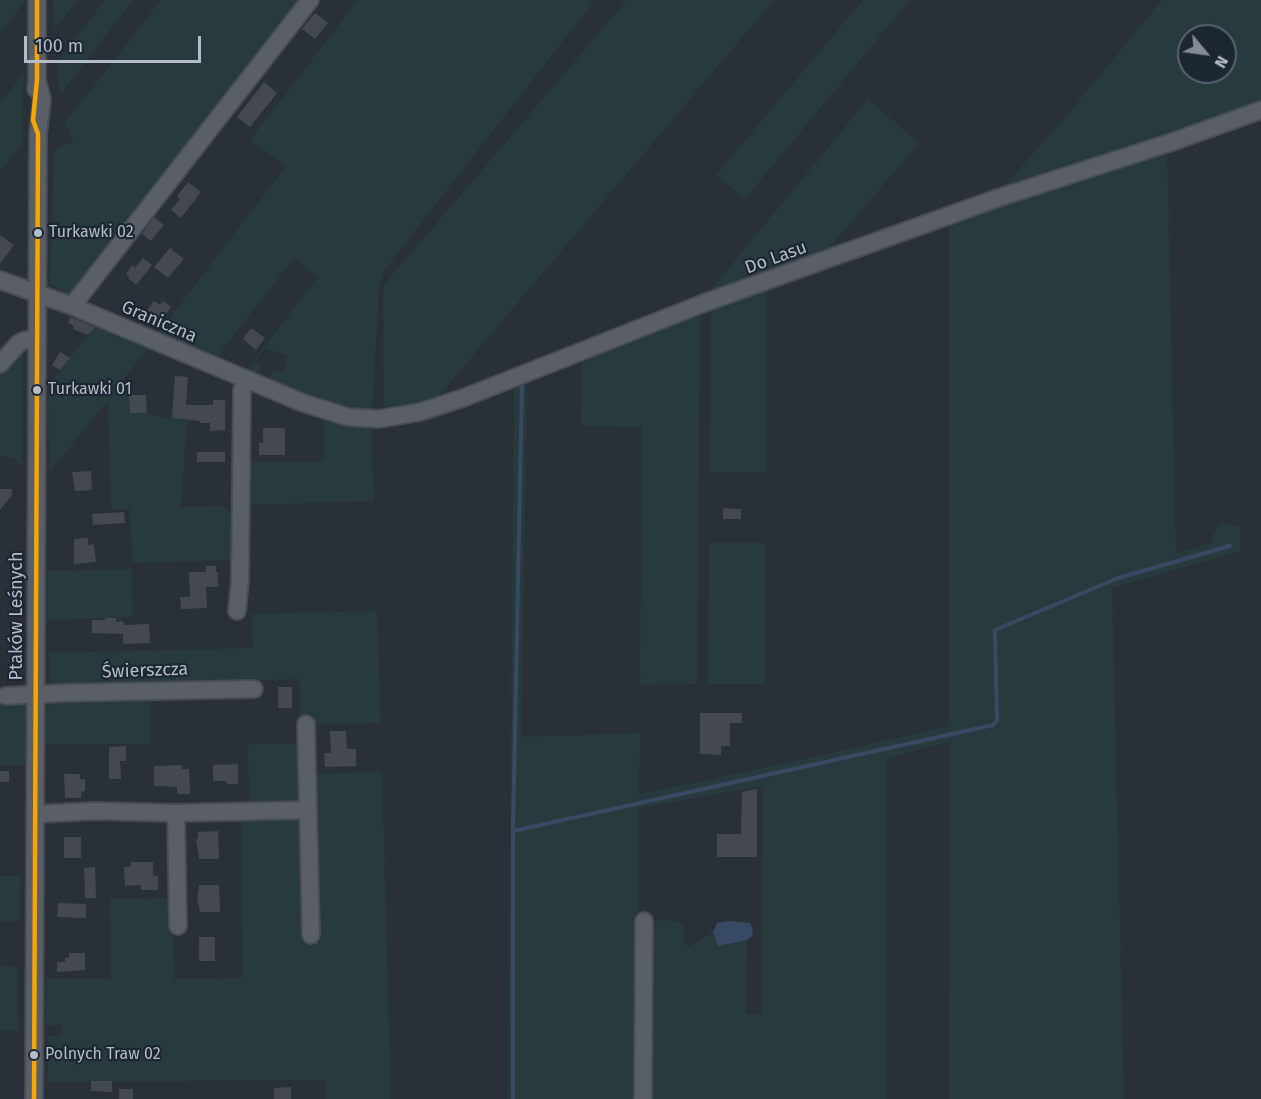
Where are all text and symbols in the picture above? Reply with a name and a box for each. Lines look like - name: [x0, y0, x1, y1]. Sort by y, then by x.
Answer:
- scale bar: [27, 24, 204, 62]
- north arrow: [1177, 24, 1237, 84]
- text: 100 m: [35, 35, 83, 57]
- text: N: [1211, 53, 1232, 71]
- place label: Turkawki 02: [49, 223, 134, 243]
- marker: Turkawki 02: [32, 227, 44, 239]
- street label: Do Lasu: [742, 237, 810, 279]
- street label: Graniczna: [118, 296, 200, 348]
- place label: Turkawki 01: [48, 380, 132, 400]
- marker: Turkawki 01: [31, 384, 43, 396]
- street label: Ptaków Leśnych: [6, 552, 28, 680]
- street label: Świerszcza: [101, 659, 189, 683]
- place label: Polnych Traw 02: [45, 1045, 161, 1065]
- marker: Polnych Traw 02: [28, 1049, 40, 1061]

